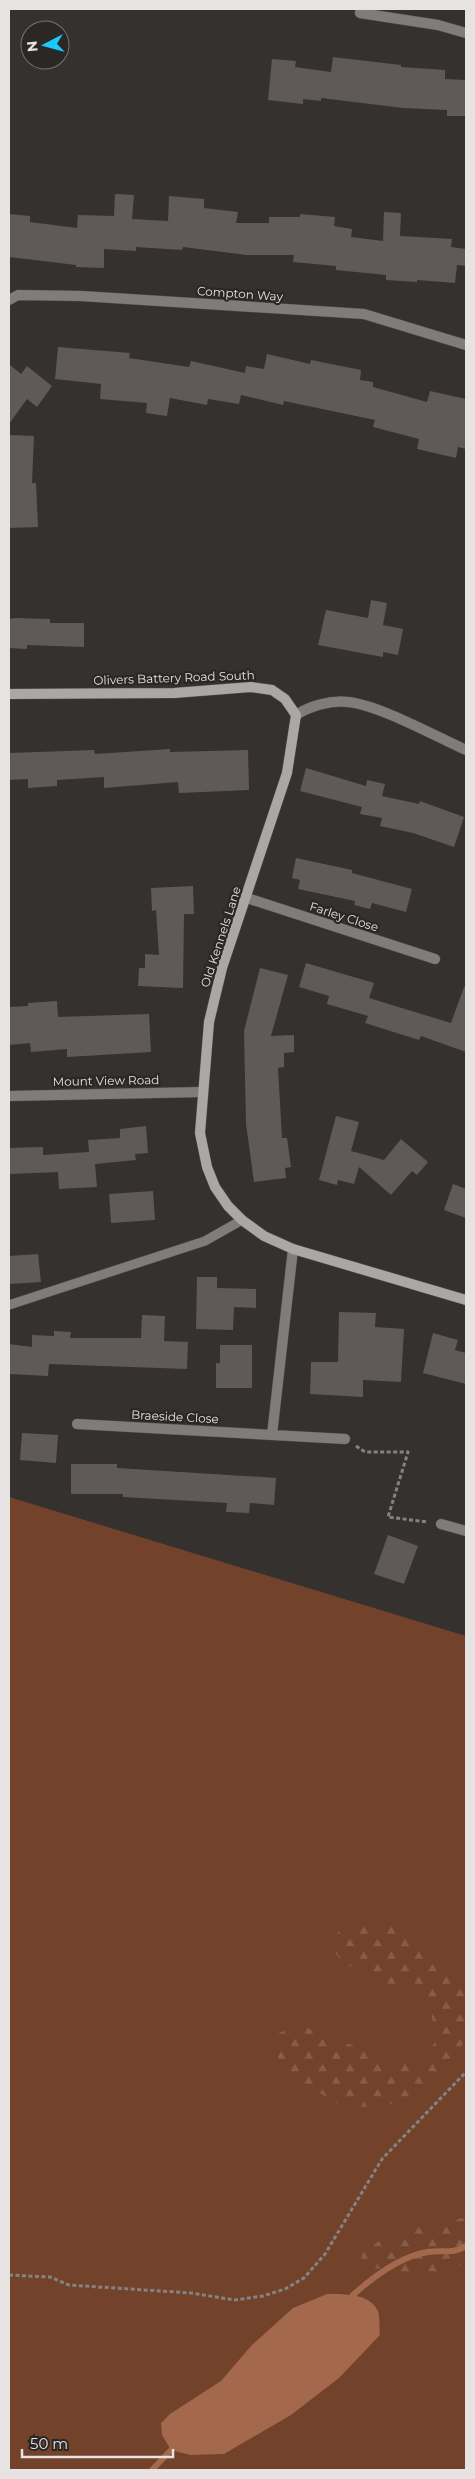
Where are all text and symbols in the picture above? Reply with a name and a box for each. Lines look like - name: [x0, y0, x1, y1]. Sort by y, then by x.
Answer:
- north arrow: [20, 20, 70, 70]
- text: N: [23, 40, 42, 53]
- street label: Compton Way: [197, 283, 284, 304]
- street label: Olivers Battery Road South: [93, 667, 255, 688]
- street label: Old Kennels Lane: [197, 884, 244, 989]
- street label: Farley Close: [308, 898, 381, 935]
- street label: Mount View Road: [52, 1072, 159, 1089]
- street label: Braeside Close: [131, 1407, 219, 1426]
- scale bar: [22, 2426, 174, 2458]
- text: 50 m: [30, 2434, 68, 2453]

